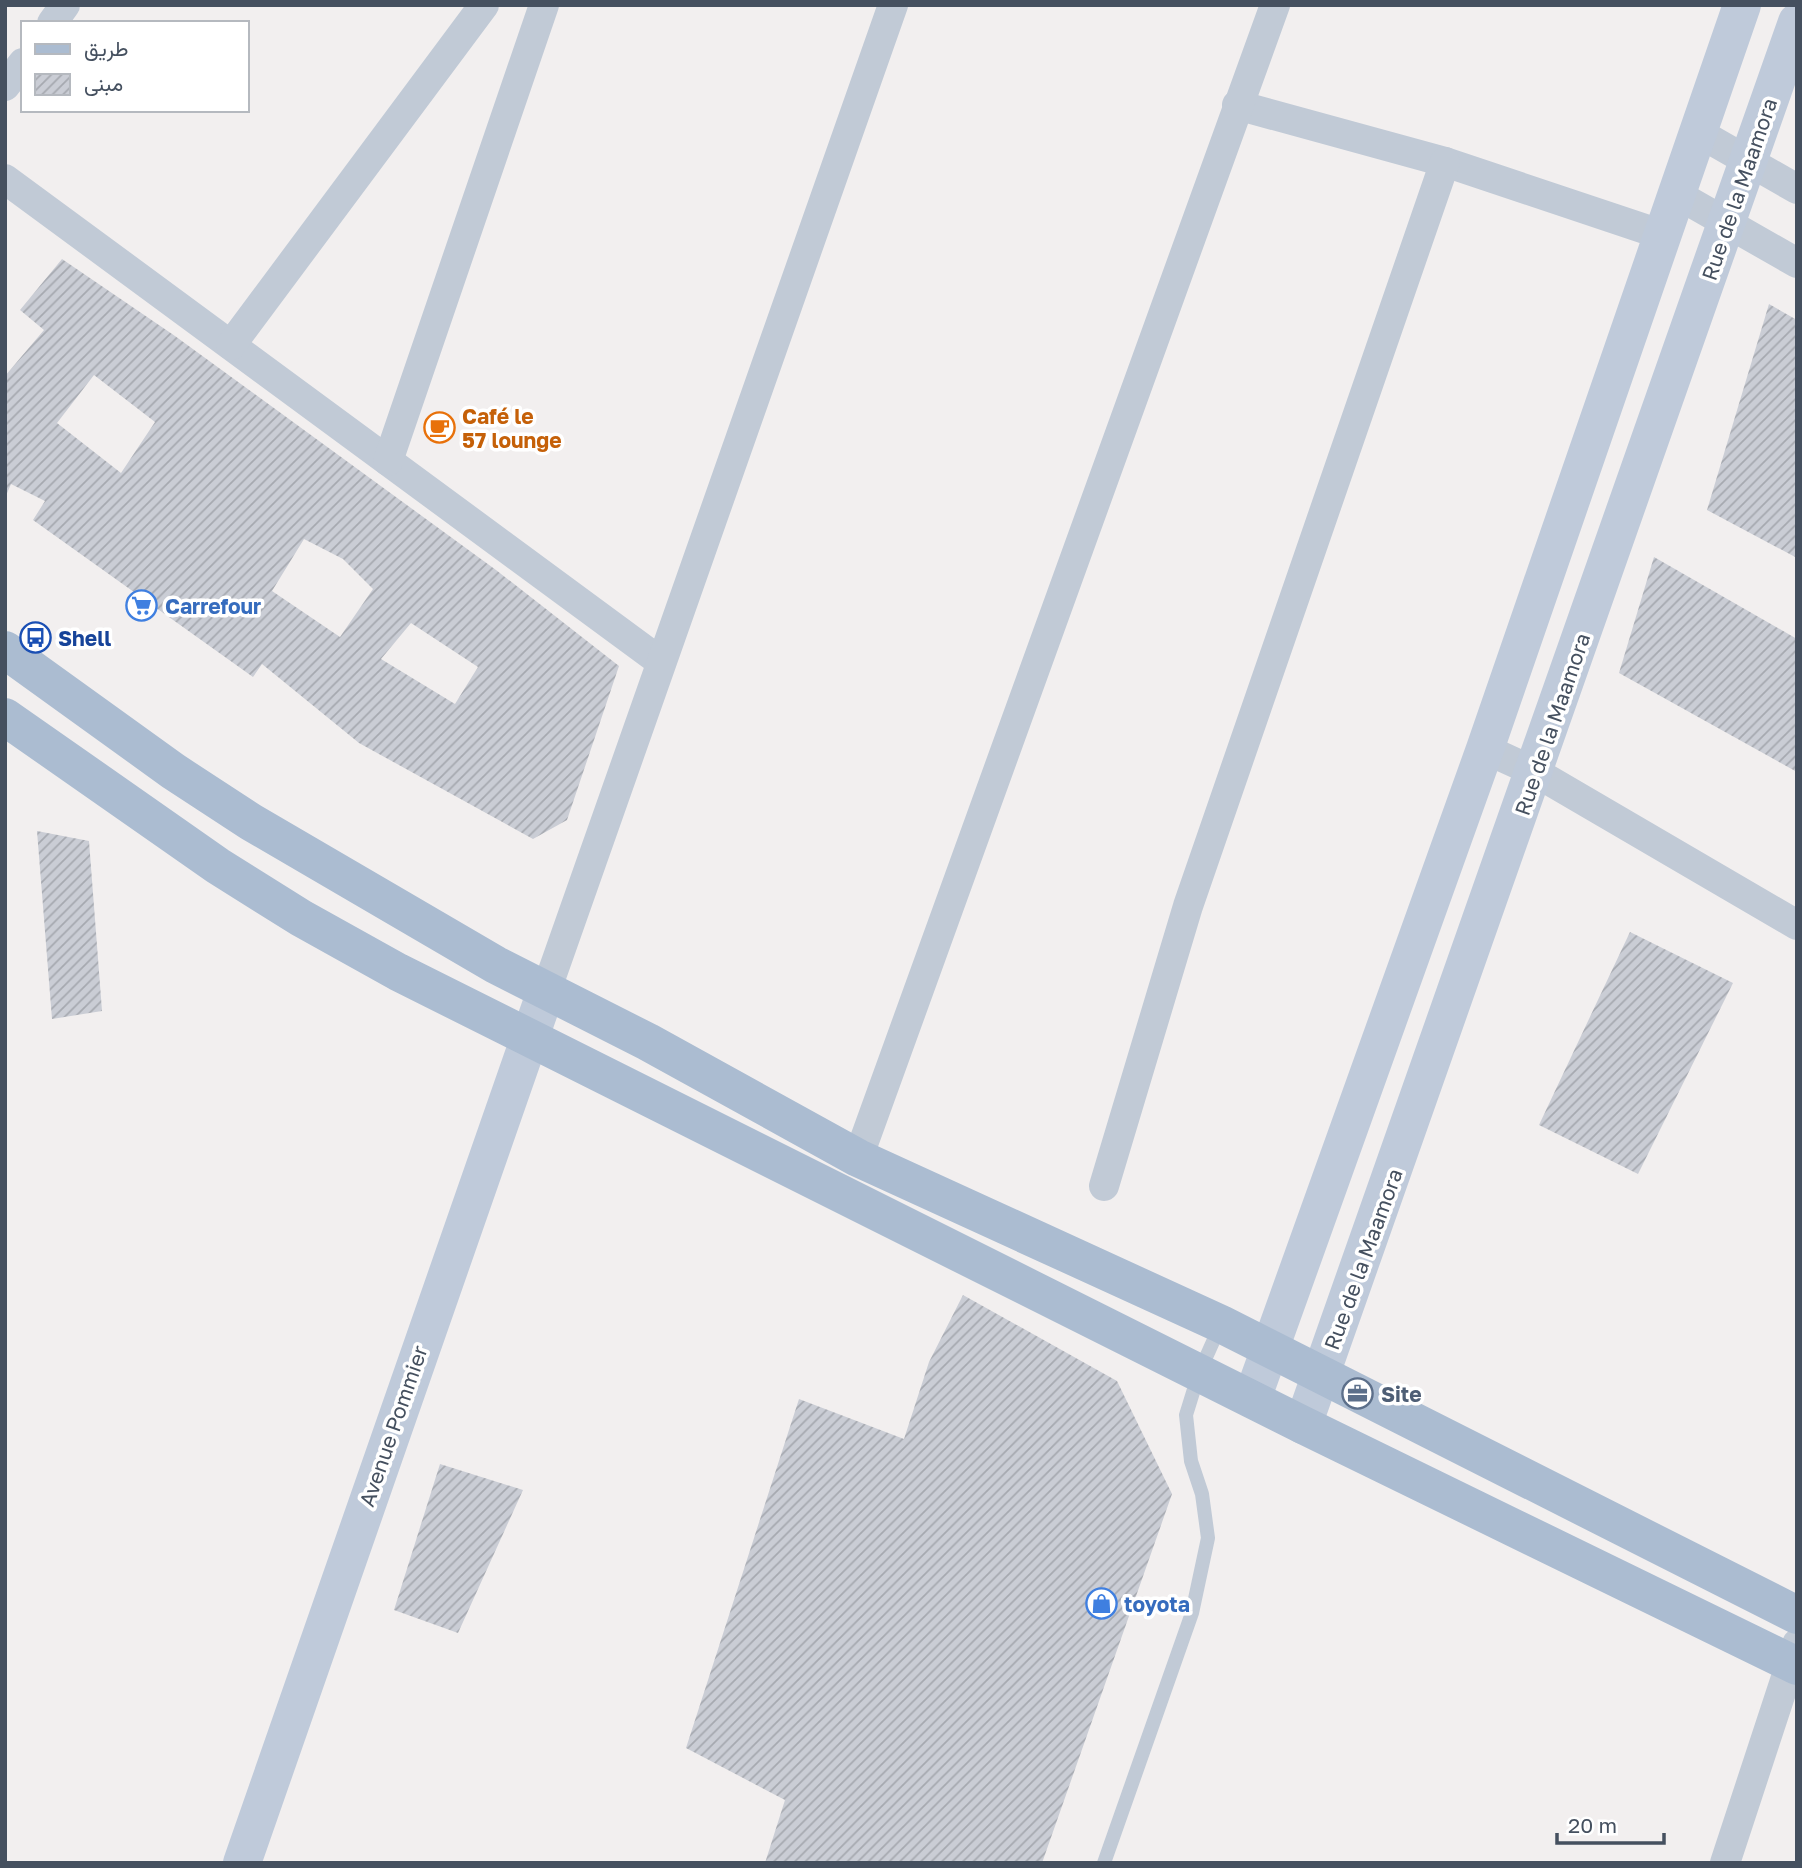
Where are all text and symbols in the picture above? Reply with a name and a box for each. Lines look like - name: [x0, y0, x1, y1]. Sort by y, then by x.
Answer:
- legend: [21, 21, 248, 112]
- text: طريق: [84, 35, 129, 62]
- text: مبنى: [84, 70, 123, 96]
- street label: Rue de la Maamora: [1696, 94, 1782, 284]
- place label: Café le 57 lounge: [462, 403, 562, 453]
- cafe icon: Café le 57 lounge: [422, 411, 456, 445]
- supermarket icon: Carrefour: [125, 589, 159, 623]
- place label: Carrefour: [165, 593, 261, 619]
- bus stop icon: Shell: [18, 621, 52, 655]
- place label: Shell: [58, 625, 111, 651]
- street label: Rue de la Maamora: [1509, 629, 1595, 819]
- street label: Rue de la Maamora: [1318, 1165, 1408, 1353]
- street label: Avenue Pommier: [353, 1342, 433, 1510]
- office icon: Site: [1341, 1377, 1375, 1411]
- place label: Site: [1381, 1381, 1422, 1407]
- shop icon: toyota: [1084, 1587, 1118, 1621]
- place label: toyota: [1124, 1591, 1190, 1617]
- scale bar: [1557, 1801, 1664, 1845]
- text: 20 m: [1568, 1812, 1617, 1838]

